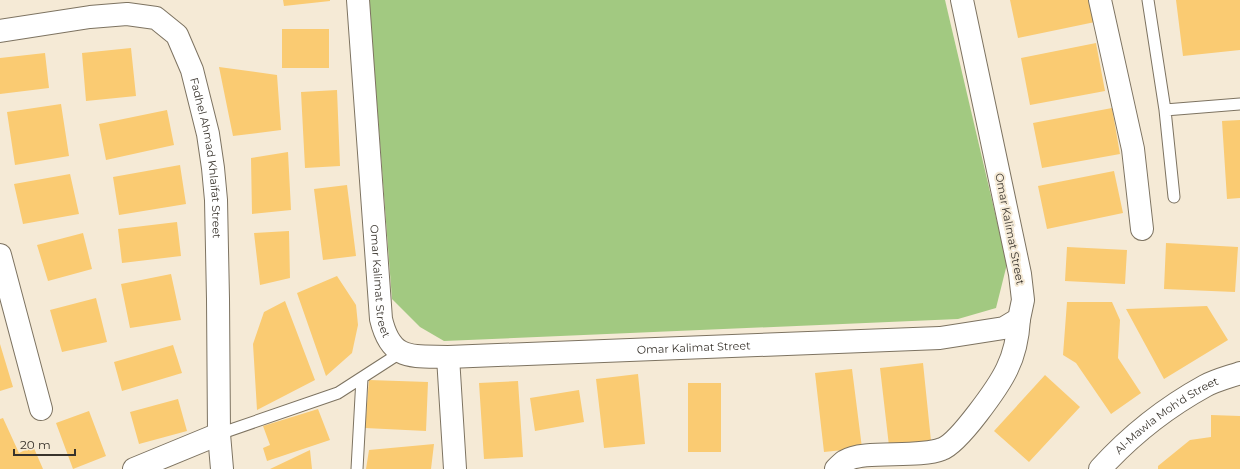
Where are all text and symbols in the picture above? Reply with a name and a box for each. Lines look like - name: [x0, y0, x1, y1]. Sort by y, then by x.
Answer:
- street label: Fadhel Ahmad Khlaifat Street: [187, 76, 224, 239]
- street label: Omar Kalimat Street: [992, 172, 1028, 287]
- street label: Omar Kalimat Street: [367, 224, 394, 340]
- street label: Omar Kalimat Street: [637, 338, 751, 357]
- street label: Al-Mawla Moh'd Street: [1112, 374, 1221, 457]
- scale bar: [14, 431, 75, 457]
- text: 20 m: [20, 437, 51, 452]

